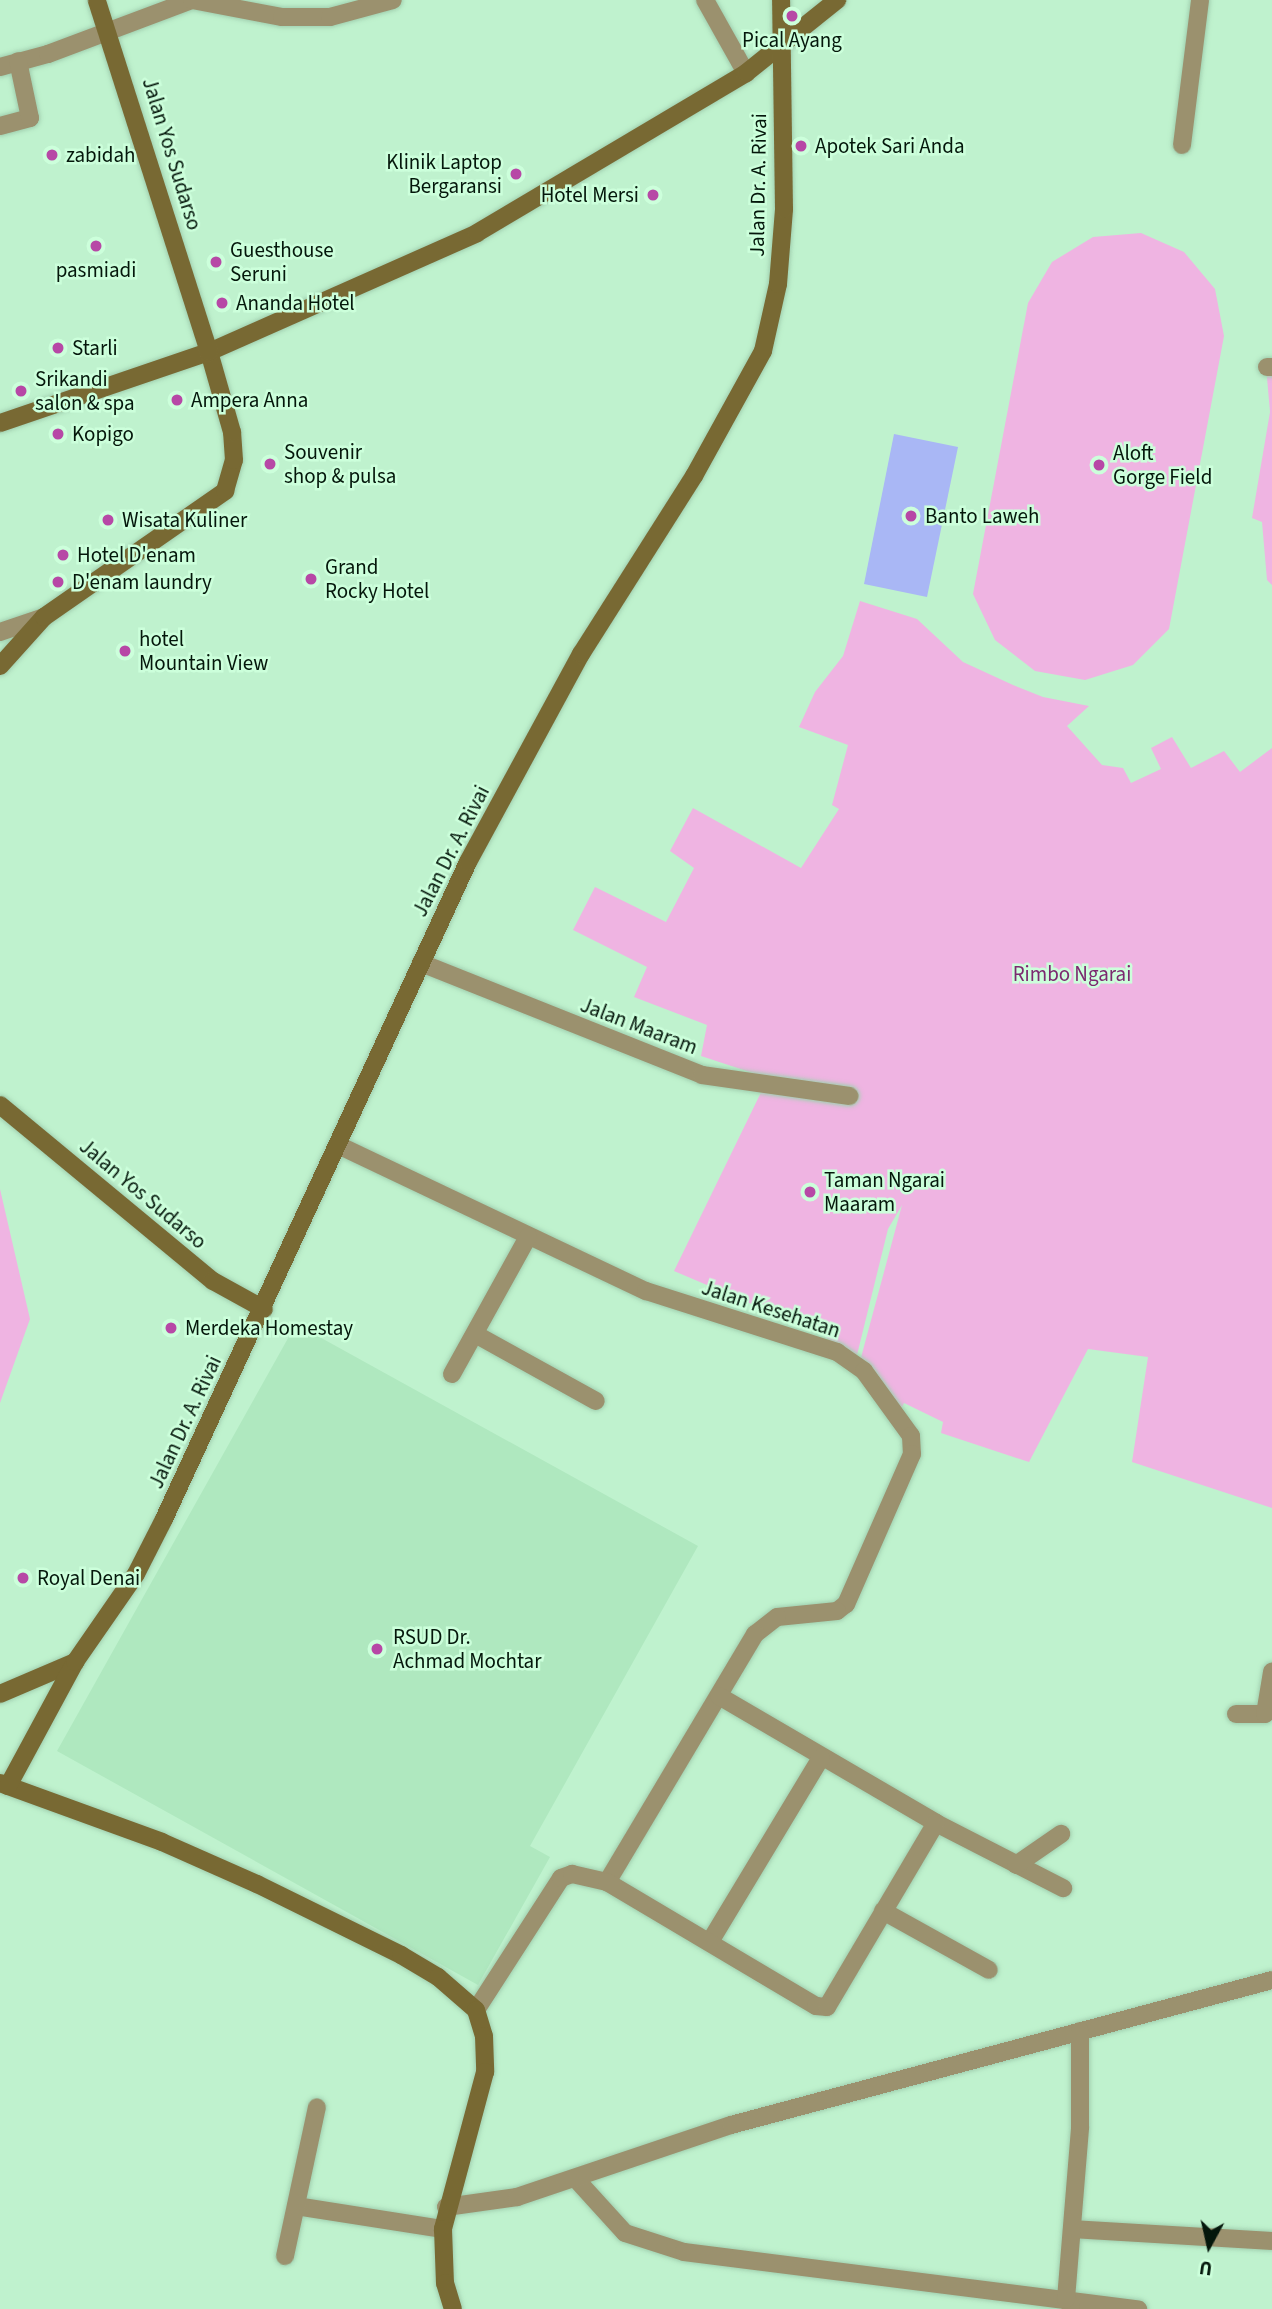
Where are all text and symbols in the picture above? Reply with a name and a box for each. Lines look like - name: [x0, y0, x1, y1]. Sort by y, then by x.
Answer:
- marker: Pical Ayang: [784, 8, 800, 24]
- place label: Pical Ayang: [742, 27, 842, 53]
- street label: Jalan Yos Sudarso: [137, 75, 207, 233]
- street label: Jalan Dr. A. Rivai: [744, 113, 772, 257]
- place label: Apotek Sari Anda: [815, 133, 964, 159]
- marker: Apotek Sari Anda: [793, 138, 809, 154]
- place label: zabidah: [66, 142, 135, 168]
- marker: zabidah: [44, 147, 60, 163]
- place label: Klinik Laptop Bergaransi: [386, 149, 502, 199]
- marker: Klinik Laptop Bergaransi: [508, 166, 524, 182]
- place label: Hotel Mersi: [541, 182, 639, 208]
- marker: Hotel Mersi: [645, 187, 661, 203]
- place label: Guesthouse Seruni: [230, 237, 334, 287]
- marker: pasmiadi: [88, 238, 104, 254]
- marker: Guesthouse Seruni: [208, 254, 224, 270]
- place label: pasmiadi: [56, 257, 136, 283]
- place label: Ananda Hotel: [236, 290, 355, 316]
- marker: Ananda Hotel: [214, 295, 230, 311]
- place label: Starli: [72, 335, 118, 361]
- marker: Starli: [50, 340, 66, 356]
- place label: Srikandi salon & spa: [35, 366, 135, 416]
- marker: Srikandi salon & spa: [13, 383, 29, 399]
- place label: Ampera Anna: [191, 387, 308, 413]
- marker: Ampera Anna: [169, 392, 185, 408]
- place label: Kopigo: [72, 421, 134, 447]
- marker: Kopigo: [50, 426, 66, 442]
- place label: Souvenir shop & pulsa: [284, 439, 396, 489]
- place label: Aloft Gorge Field: [1113, 440, 1212, 490]
- marker: Souvenir shop & pulsa: [262, 456, 278, 472]
- marker: Aloft Gorge Field: [1091, 457, 1107, 473]
- place label: Banto Laweh: [925, 503, 1039, 529]
- place label: Wisata Kuliner: [122, 507, 247, 533]
- marker: Banto Laweh: [903, 508, 919, 524]
- marker: Wisata Kuliner: [100, 512, 116, 528]
- place label: Hotel D'enam: [77, 542, 196, 568]
- marker: Hotel D'enam: [55, 547, 71, 563]
- place label: Grand Rocky Hotel: [325, 554, 429, 604]
- place label: D'enam laundry: [72, 569, 212, 595]
- marker: Grand Rocky Hotel: [303, 571, 319, 587]
- marker: D'enam laundry: [50, 574, 66, 590]
- place label: hotel Mountain View: [139, 626, 268, 676]
- marker: hotel Mountain View: [117, 643, 133, 659]
- street label: Jalan Dr. A. Rivai: [407, 781, 495, 921]
- park label: Rimbo Ngarai: [1013, 961, 1131, 987]
- street label: Jalan Maaram: [577, 992, 701, 1060]
- street label: Jalan Yos Sudarso: [74, 1134, 212, 1254]
- place label: Taman Ngarai Maaram: [824, 1167, 945, 1217]
- marker: Taman Ngarai Maaram: [802, 1184, 818, 1200]
- street label: Jalan Kesehatan: [698, 1275, 844, 1343]
- place label: Merdeka Homestay: [185, 1315, 353, 1341]
- marker: Merdeka Homestay: [163, 1320, 179, 1336]
- street label: Jalan Dr. A. Rivai: [143, 1352, 227, 1492]
- place label: Royal Denai: [37, 1565, 140, 1591]
- marker: Royal Denai: [15, 1570, 31, 1586]
- place label: RSUD Dr. Achmad Mochtar: [393, 1624, 541, 1674]
- marker: RSUD Dr. Achmad Mochtar: [367, 1639, 387, 1659]
- north arrow: [1174, 2211, 1244, 2281]
- text: U: [1198, 2253, 1214, 2282]

